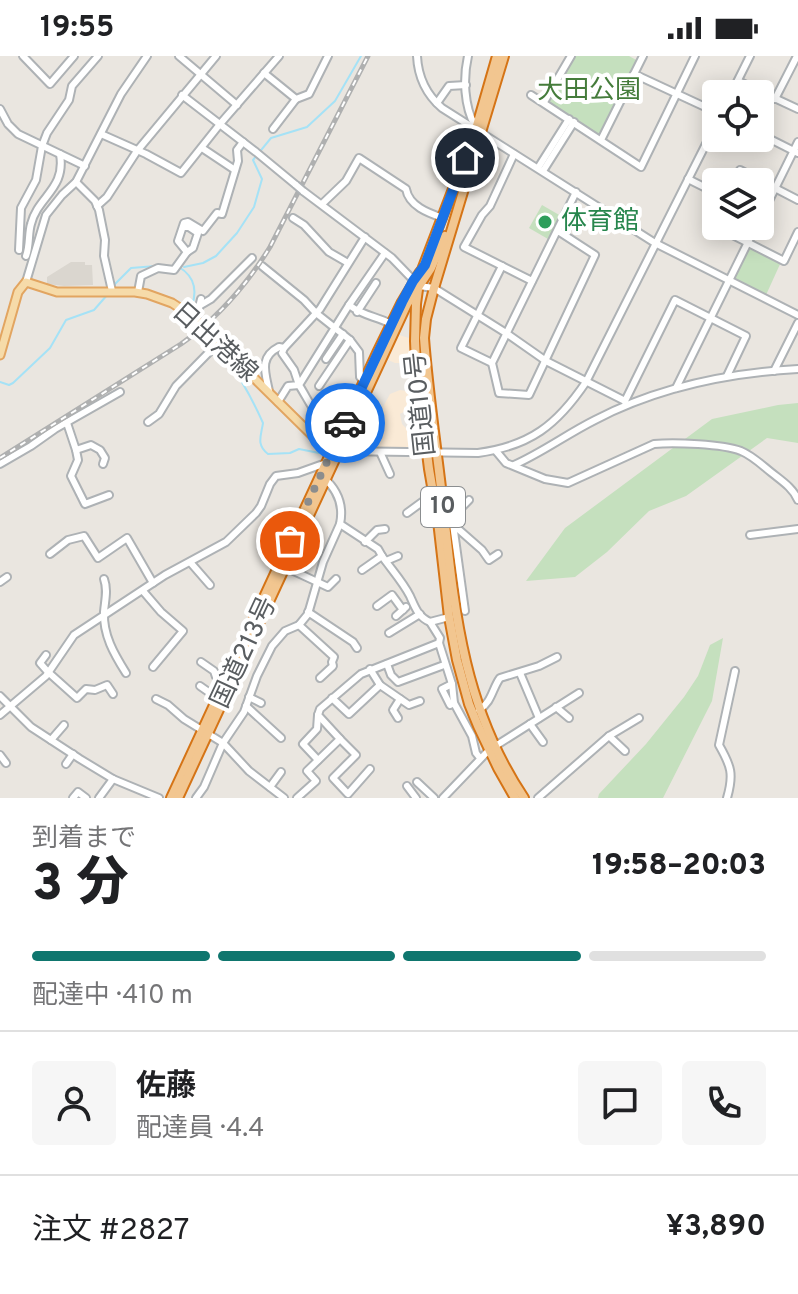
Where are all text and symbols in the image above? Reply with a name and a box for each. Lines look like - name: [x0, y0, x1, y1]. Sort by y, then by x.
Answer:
- text: 19:55: [40, 10, 114, 47]
- park label: 大田公園: [537, 75, 641, 108]
- map controls: [702, 80, 774, 240]
- button: locate: [702, 80, 774, 152]
- pin: [431, 124, 499, 192]
- icon: home: [443, 136, 487, 180]
- button: layers: [702, 168, 774, 240]
- place label: 体育館: [561, 206, 639, 239]
- marker: 体育館: [536, 213, 554, 231]
- street label: 日出港線: [164, 296, 264, 390]
- street label: 国道10号: [400, 350, 444, 458]
- courier: [305, 383, 385, 463]
- icon: car: [323, 401, 367, 445]
- road number: 10: [421, 487, 465, 527]
- pin: [256, 507, 324, 575]
- icon: bag: [268, 519, 312, 563]
- street label: 国道213号: [205, 592, 285, 714]
- text: 到着まで: [32, 823, 136, 856]
- text: 19:58–20:03: [592, 848, 766, 885]
- text: 3 分: [32, 853, 128, 919]
- text: 配達中 · 410 m: [32, 980, 193, 1013]
- button: person: [32, 1061, 116, 1145]
- button: chat: [578, 1061, 662, 1145]
- button: phone: [682, 1061, 766, 1145]
- text: 佐藤: [136, 1069, 196, 1106]
- text: 配達員 · 4.4: [136, 1113, 264, 1146]
- text: ¥3,890: [666, 1209, 766, 1246]
- text: 注文 #2827: [32, 1213, 189, 1250]

